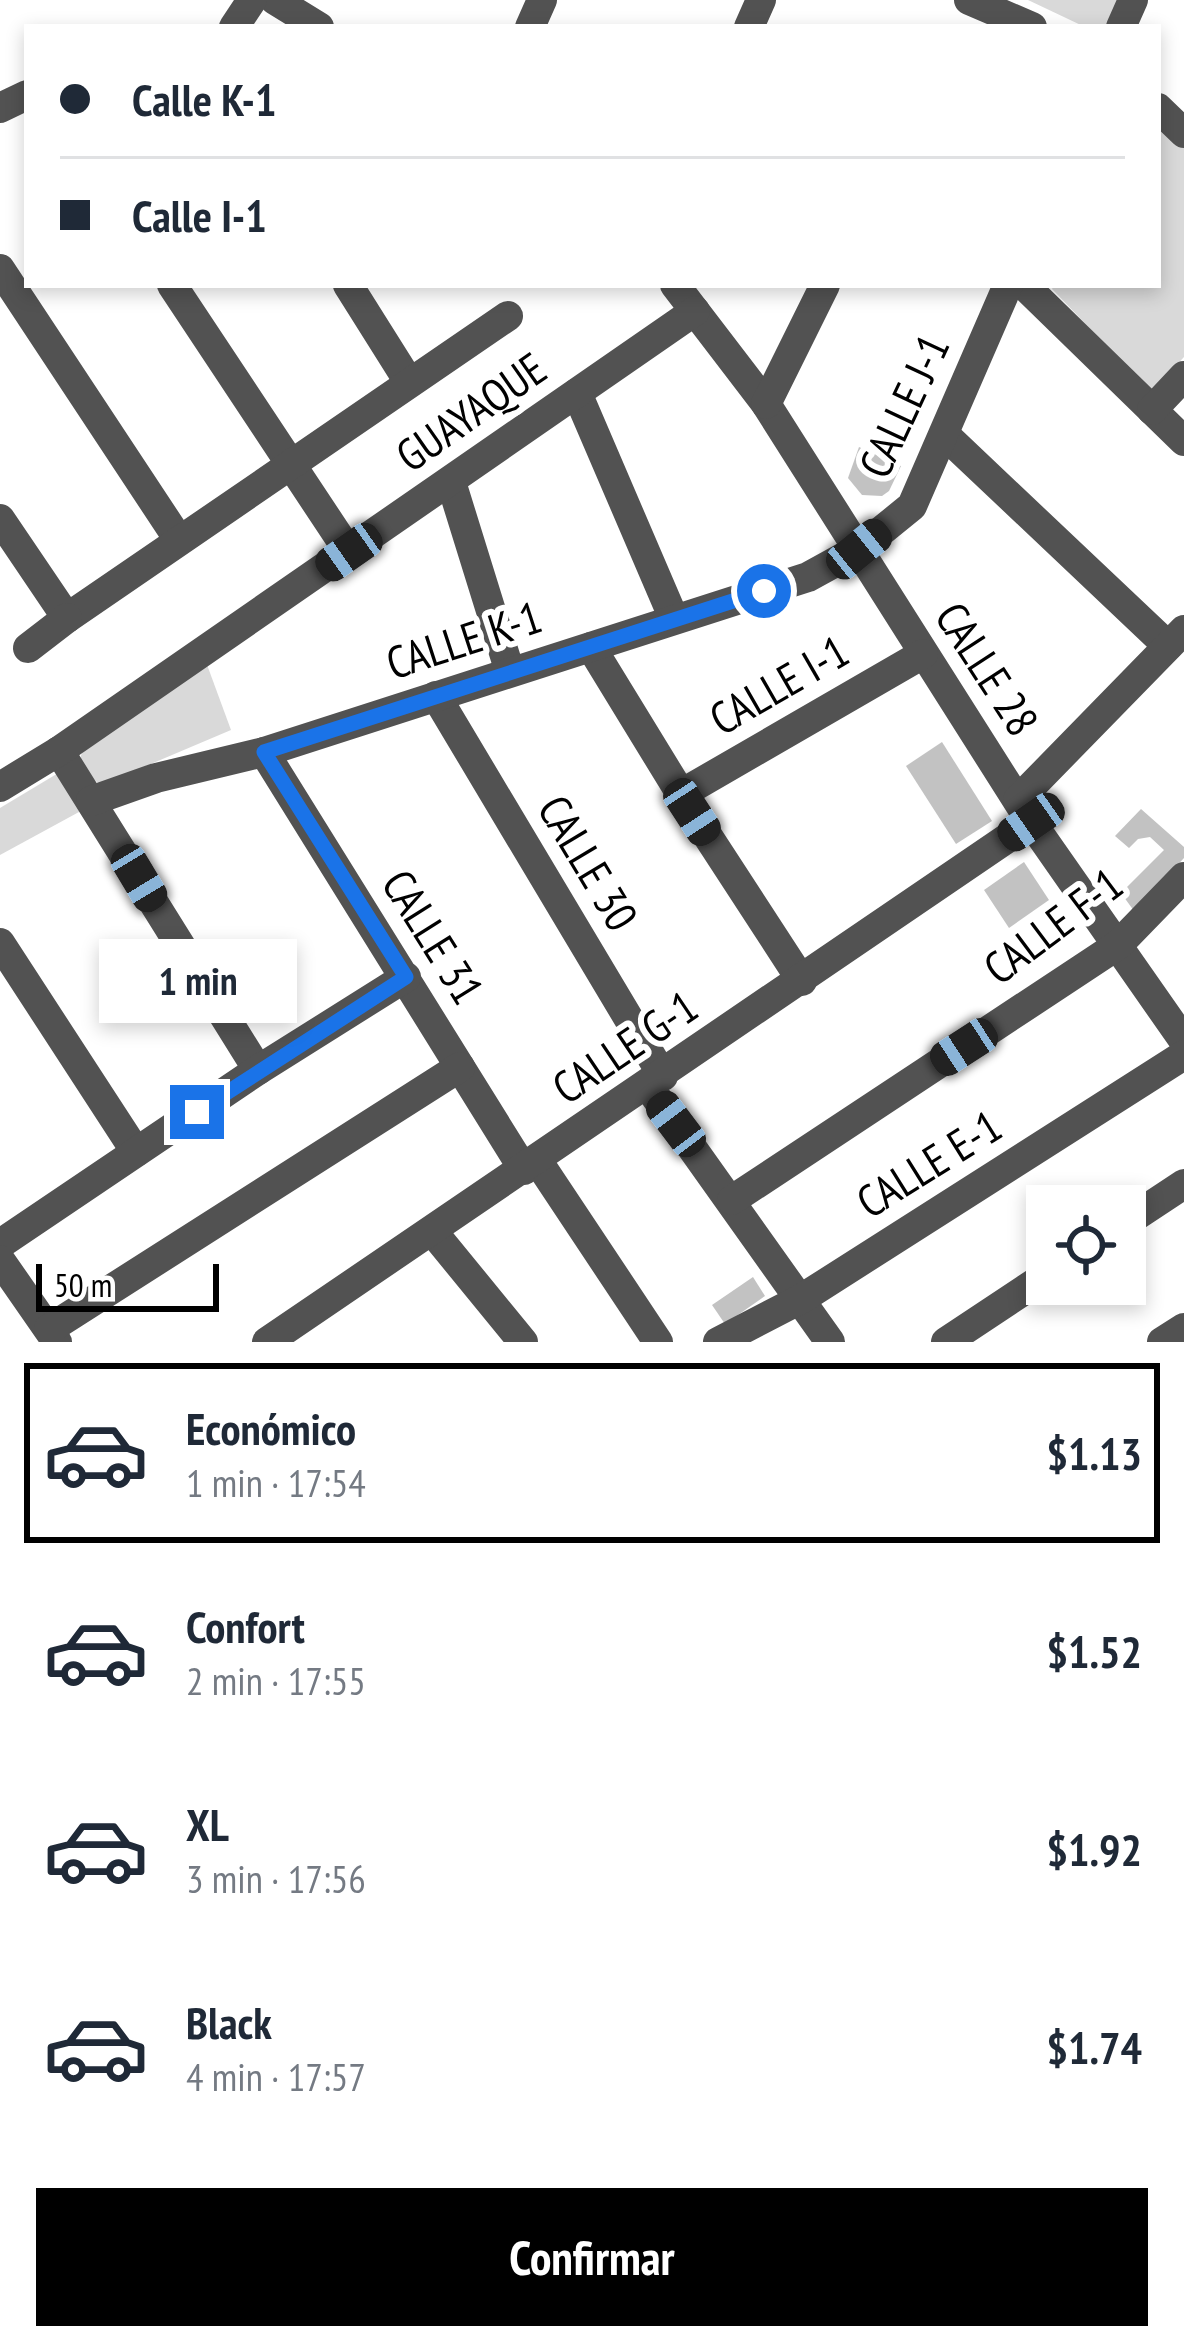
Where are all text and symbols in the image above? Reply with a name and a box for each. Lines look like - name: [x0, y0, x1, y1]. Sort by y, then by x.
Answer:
- text: Calle K-1: [132, 70, 276, 128]
- text: Calle I-1: [132, 186, 267, 244]
- street label: CALLE J-1: [845, 325, 961, 486]
- street label: GUAYAQUE: [384, 339, 557, 484]
- car: [820, 512, 898, 586]
- car: [309, 517, 389, 587]
- route start: [737, 564, 791, 618]
- street label: CALLE K-1: [379, 587, 549, 691]
- street label: CALLE 28: [923, 591, 1052, 746]
- street label: CALLE I-1: [699, 621, 858, 747]
- car: [657, 772, 727, 852]
- street label: CALLE 30: [526, 784, 652, 941]
- car: [991, 787, 1071, 857]
- car: [105, 838, 173, 918]
- street label: CALLE F-1: [971, 854, 1133, 996]
- street label: CALLE 31: [370, 859, 498, 1014]
- callout: 1 min: [98, 938, 296, 1022]
- text: 1 min: [159, 955, 237, 1006]
- street label: CALLE G-1: [541, 977, 708, 1116]
- car: [924, 1012, 1004, 1082]
- car: [640, 1084, 712, 1164]
- route end: [170, 1085, 224, 1139]
- street label: CALLE E-1: [845, 1096, 1012, 1230]
- map controls: [1026, 1185, 1146, 1305]
- button: locate: [1026, 1185, 1146, 1305]
- scale bar: [36, 1258, 219, 1311]
- text: 50 m: [54, 1263, 112, 1306]
- icon: car: [42, 1399, 150, 1507]
- text: Económico: [186, 1399, 356, 1457]
- text: $1.13: [1046, 1424, 1142, 1482]
- text: 1 min · 17:54: [186, 1457, 366, 1508]
- icon: car: [42, 1597, 150, 1705]
- text: Confort: [186, 1597, 305, 1655]
- text: $1.52: [1046, 1622, 1142, 1680]
- text: 2 min · 17:55: [186, 1655, 366, 1706]
- icon: car: [42, 1795, 150, 1903]
- text: XL: [186, 1795, 229, 1853]
- text: $1.92: [1046, 1820, 1142, 1878]
- text: 3 min · 17:56: [186, 1853, 366, 1904]
- icon: car: [42, 1993, 150, 2101]
- text: Black: [186, 1993, 272, 2051]
- text: $1.74: [1046, 2018, 1142, 2076]
- text: 4 min · 17:57: [186, 2051, 366, 2102]
- button: Confirmar: [36, 2188, 1148, 2326]

